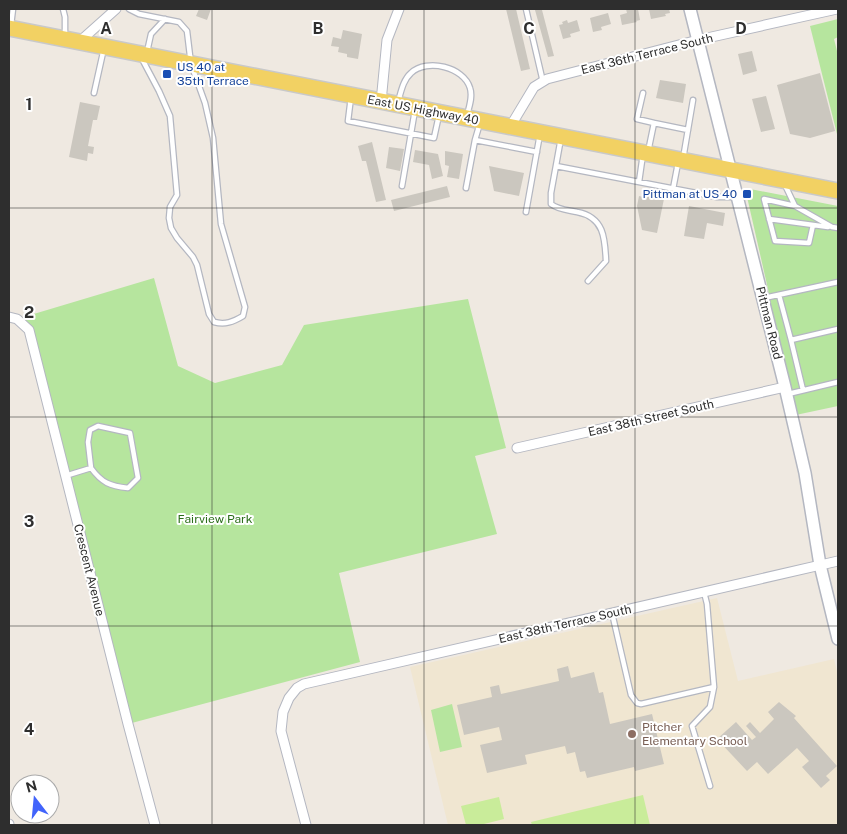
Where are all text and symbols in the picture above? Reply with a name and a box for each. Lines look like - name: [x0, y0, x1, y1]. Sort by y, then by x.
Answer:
- text: A: [100, 19, 112, 38]
- text: B: [313, 19, 324, 38]
- text: C: [523, 19, 535, 38]
- text: D: [735, 19, 747, 38]
- street label: East 36th Terrace South: [580, 31, 714, 77]
- place label: US 40 at 35th Terrace: [177, 60, 249, 88]
- marker: US 40 at 35th Terrace: [161, 68, 173, 80]
- street label: East US Highway 40: [366, 92, 480, 128]
- text: 1: [26, 95, 32, 114]
- place label: Pittman at US 40: [643, 187, 737, 201]
- marker: Pittman at US 40: [741, 188, 753, 200]
- street label: Pittman Road: [753, 285, 785, 361]
- text: 2: [24, 303, 34, 322]
- street label: East 38th Street South: [587, 397, 715, 439]
- text: 3: [24, 512, 34, 531]
- park label: Fairview Park: [177, 512, 253, 526]
- street label: Crescent Avenue: [71, 522, 107, 618]
- street label: East 38th Terrace South: [497, 602, 633, 646]
- text: 4: [24, 720, 35, 739]
- place label: Pitcher Elementary School: [642, 720, 748, 748]
- marker: Pitcher Elementary School: [626, 728, 638, 740]
- north arrow: [10, 774, 60, 824]
- text: N: [24, 777, 39, 796]

